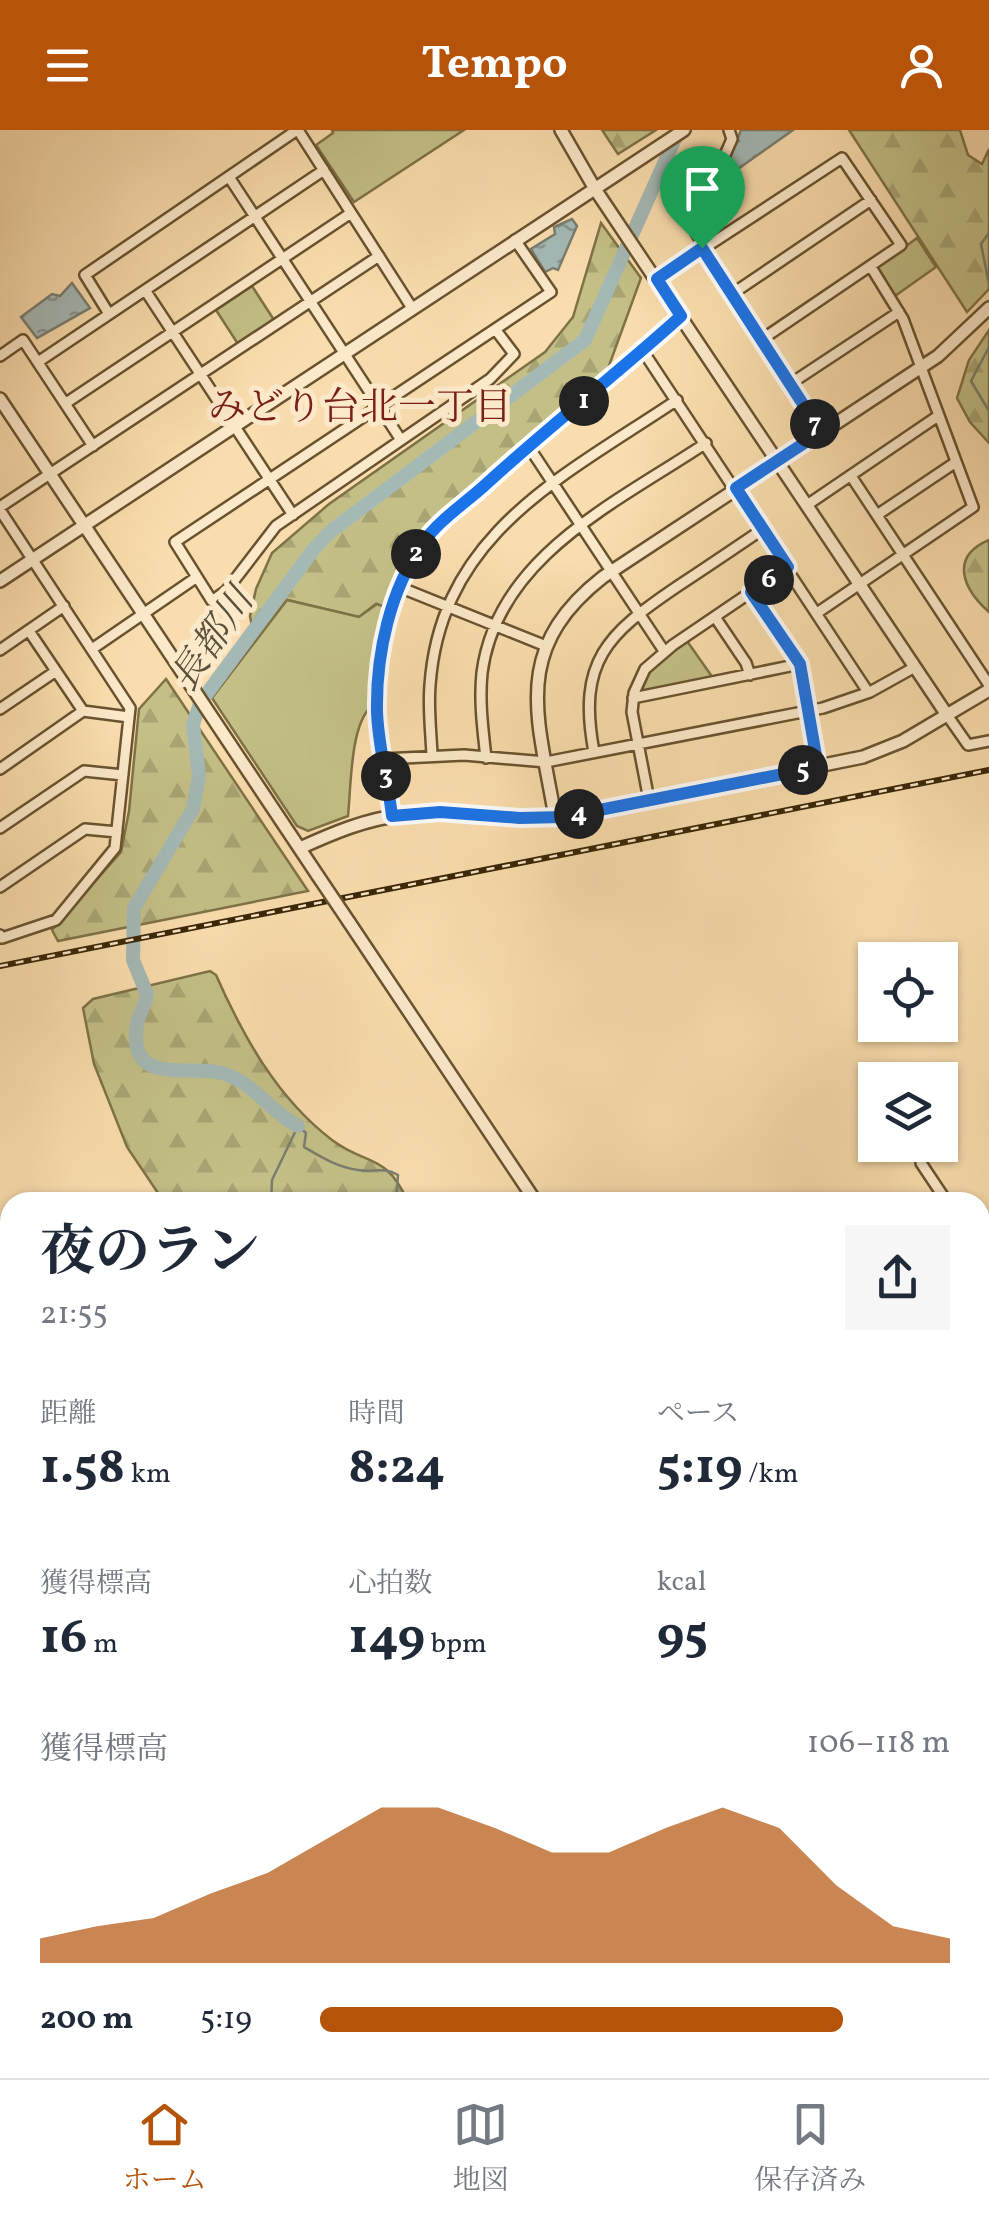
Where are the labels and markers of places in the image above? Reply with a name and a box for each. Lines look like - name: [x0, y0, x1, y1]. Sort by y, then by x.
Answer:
- pin: [660, 146, 745, 249]
- pin: 1: [559, 376, 609, 426]
- pin: 7: [790, 399, 840, 449]
- pin: 2: [391, 529, 441, 579]
- pin: 6: [744, 555, 794, 605]
- pin: 5: [778, 745, 828, 795]
- pin: 3: [361, 751, 411, 801]
- pin: 4: [554, 789, 604, 839]

